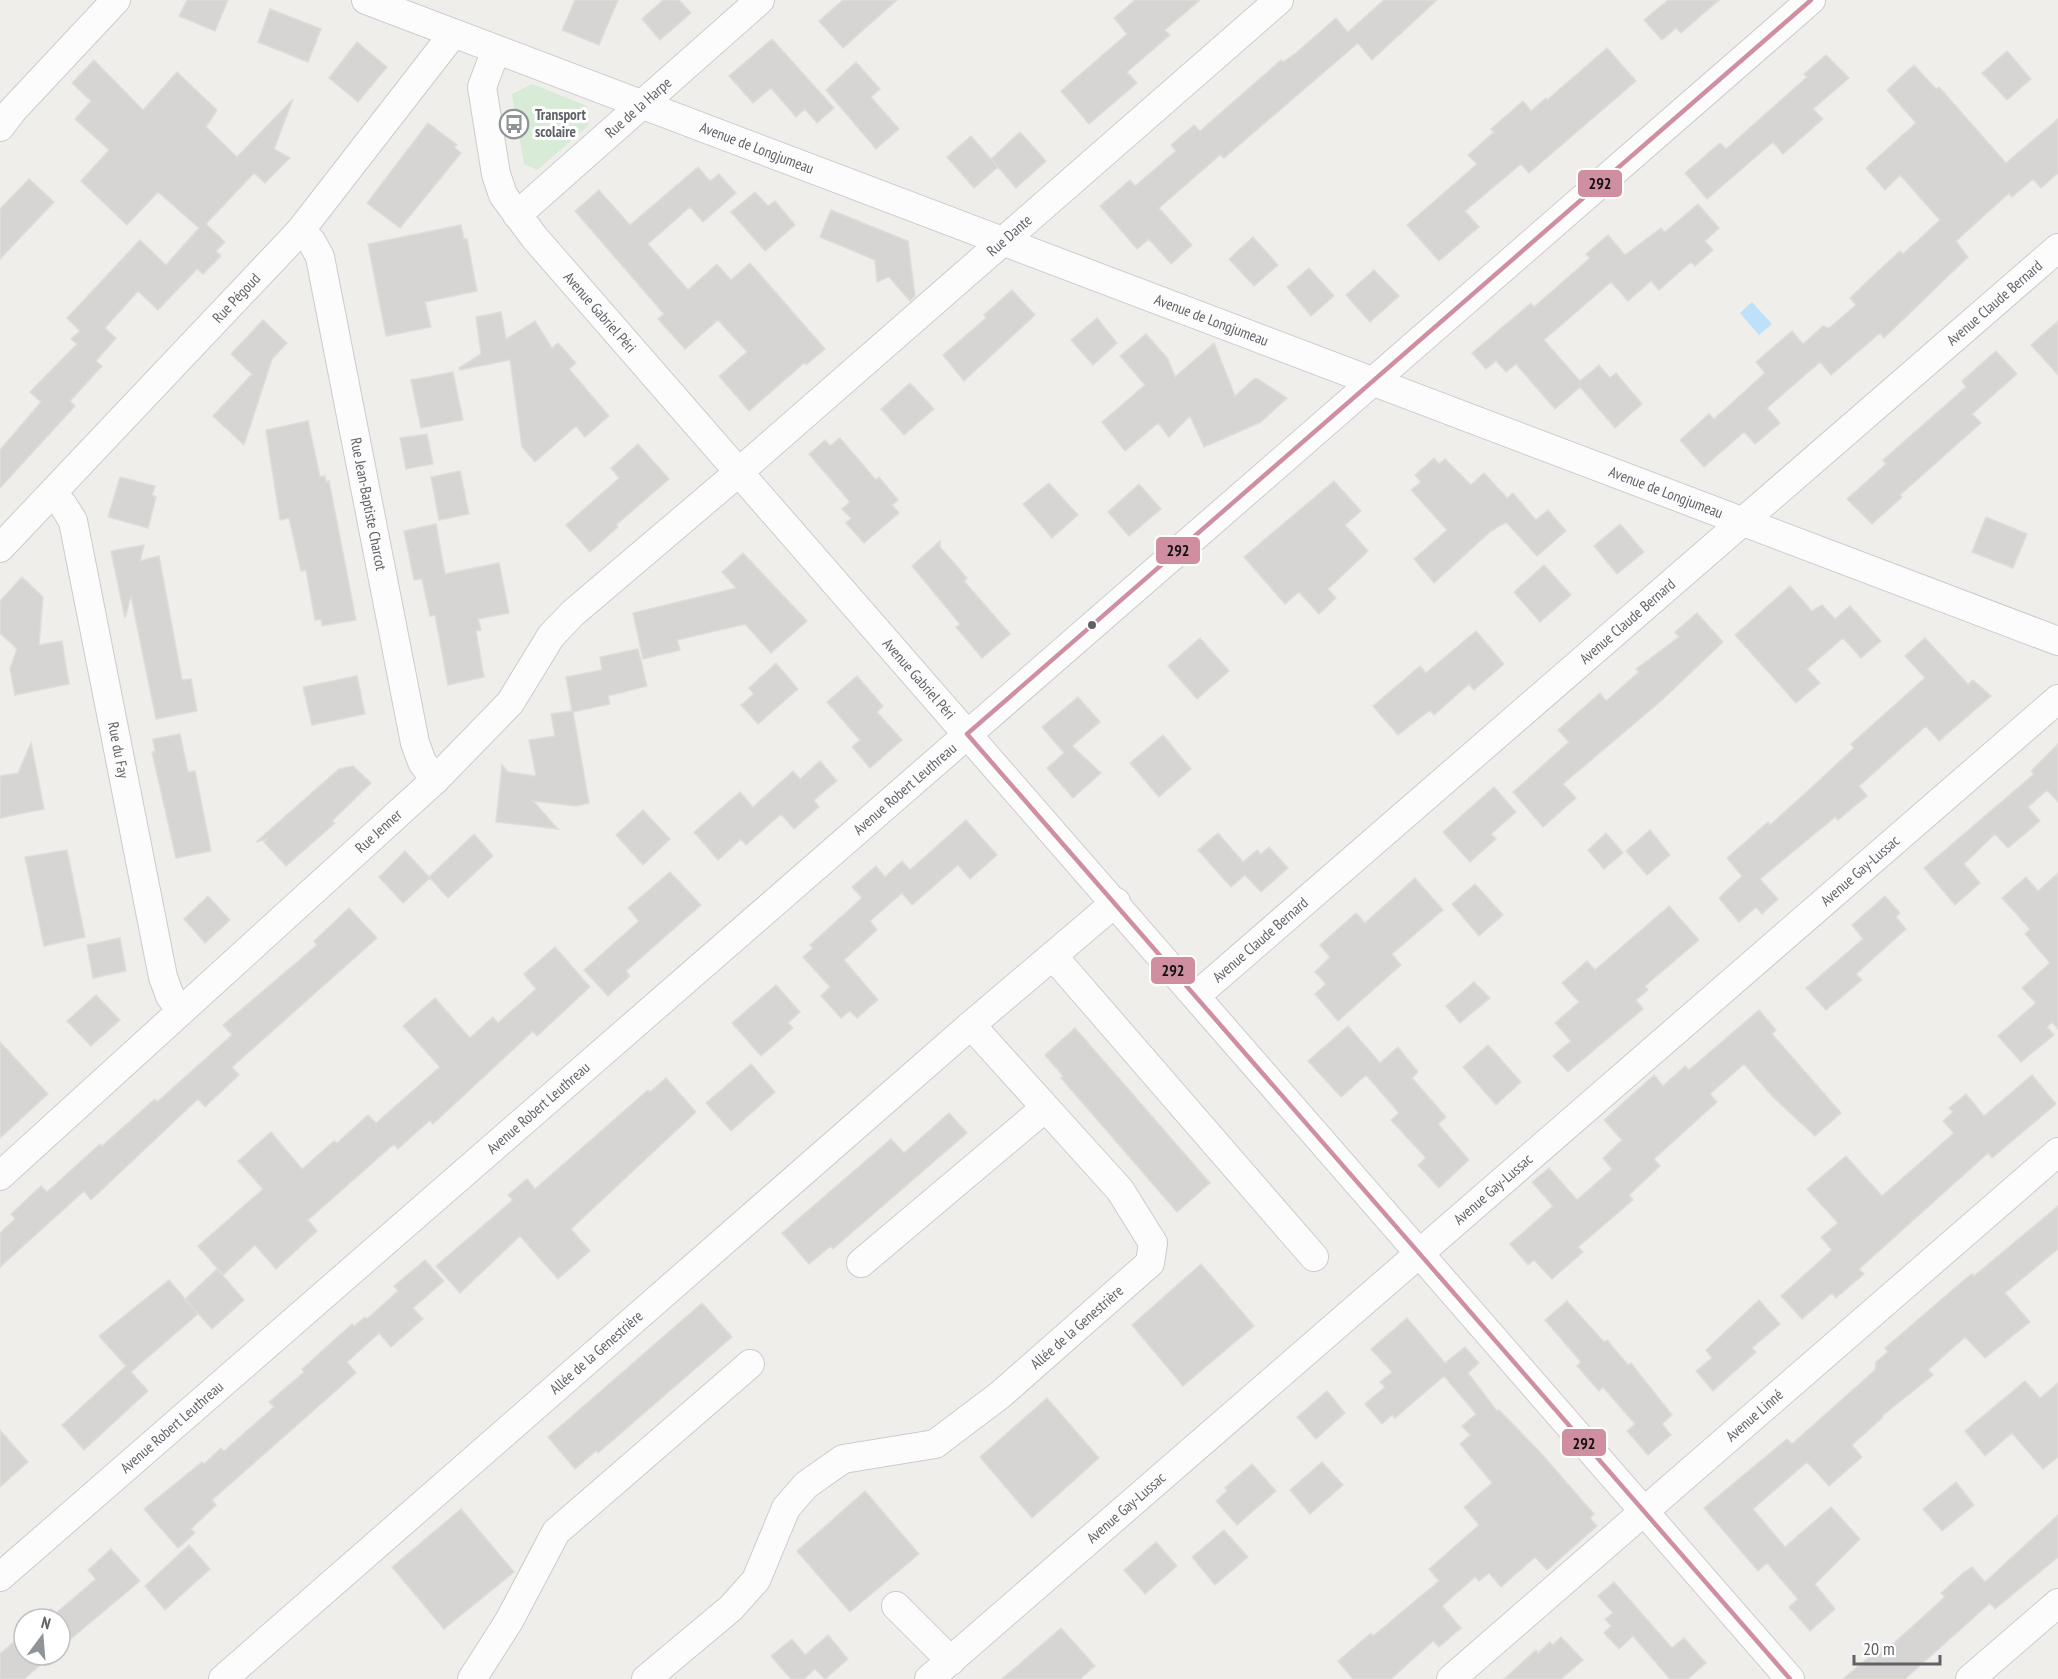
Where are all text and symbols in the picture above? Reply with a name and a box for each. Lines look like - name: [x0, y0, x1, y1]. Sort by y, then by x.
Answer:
- street label: Rue de la Harpe: [601, 73, 675, 142]
- place label: Transport scolaire: [535, 105, 587, 141]
- bus stop icon: Transport scolaire: [498, 108, 530, 140]
- street label: Avenue de Longjumeau: [697, 117, 817, 178]
- line badge: 292: [1577, 169, 1623, 198]
- text: 292: [1589, 173, 1611, 193]
- street label: Rue Dante: [983, 210, 1036, 260]
- street label: Avenue Claude Bernard: [1943, 256, 2046, 349]
- street label: Avenue Gabriel Péri: [560, 268, 640, 357]
- street label: Rue Pégoud: [208, 269, 264, 327]
- street label: Avenue de Longjumeau: [1152, 290, 1271, 350]
- street label: Rue Jean-Baptiste Charcot: [347, 436, 391, 572]
- street label: Avenue de Longjumeau: [1606, 462, 1726, 522]
- line badge: 292: [1155, 536, 1201, 565]
- text: 292: [1167, 540, 1189, 560]
- street label: Avenue Claude Bernard: [1575, 574, 1679, 668]
- unlabelled marker: [1086, 619, 1098, 631]
- street label: Avenue Gabriel Péri: [879, 634, 960, 723]
- street label: Rue du Fay: [104, 720, 134, 780]
- street label: Avenue Robert Leuthreau: [849, 738, 960, 839]
- street label: Rue Jenner: [351, 804, 406, 857]
- street label: Avenue Gay-Lussac: [1816, 830, 1904, 910]
- street label: Avenue Claude Bernard: [1208, 893, 1312, 986]
- line badge: 292: [1150, 956, 1196, 985]
- text: 292: [1162, 960, 1184, 980]
- street label: Avenue Robert Leuthreau: [483, 1058, 594, 1158]
- street label: Avenue Gay-Lussac: [1449, 1149, 1537, 1228]
- street label: Allée de la Genestrière: [1026, 1281, 1127, 1373]
- street label: Allée de la Genestrière: [546, 1306, 647, 1398]
- street label: Avenue Robert Leuthreau: [116, 1377, 227, 1477]
- street label: Avenue Linné: [1722, 1385, 1787, 1445]
- line badge: 292: [1561, 1428, 1607, 1457]
- text: 292: [1573, 1433, 1595, 1453]
- street label: Avenue Gay-Lussac: [1082, 1468, 1170, 1547]
- north arrow: [12, 1607, 72, 1667]
- text: N: [39, 1612, 53, 1633]
- scale bar: [1854, 1628, 1940, 1666]
- text: 20 m: [1863, 1637, 1895, 1660]

